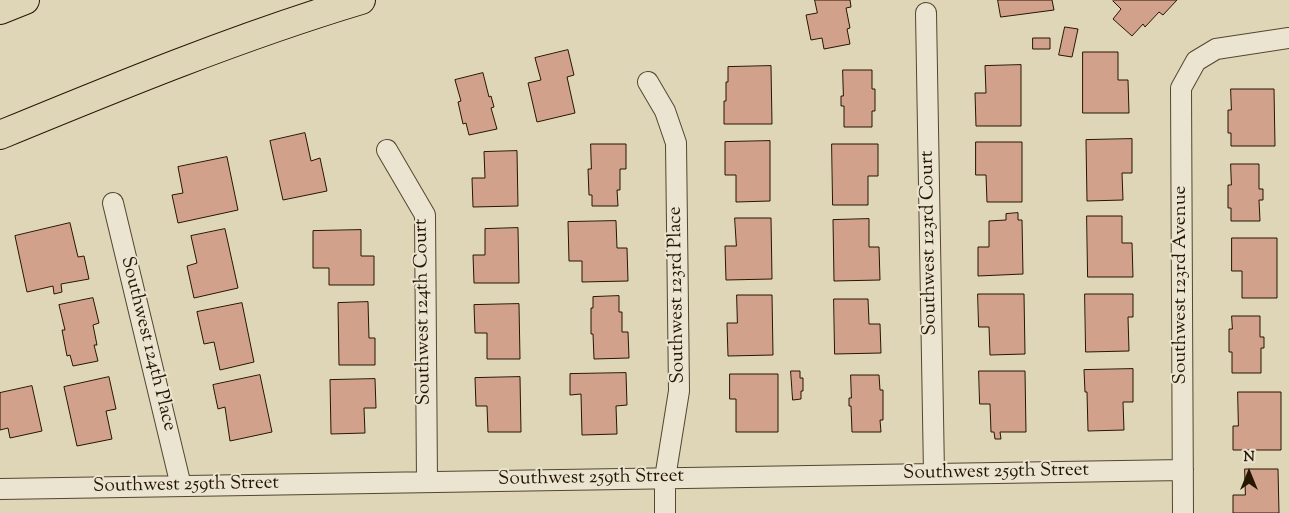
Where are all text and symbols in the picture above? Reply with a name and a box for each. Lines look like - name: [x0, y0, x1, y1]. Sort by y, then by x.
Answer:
- street label: Southwest 123rd Court: [917, 150, 943, 336]
- street label: Southwest 123rd Avenue: [1171, 186, 1193, 384]
- street label: Southwest 123rd Place: [665, 206, 691, 384]
- street label: Southwest 124th Court: [411, 218, 437, 406]
- street label: Southwest 124th Place: [114, 254, 180, 434]
- north arrow: [1224, 448, 1274, 498]
- text: N: [1243, 448, 1255, 468]
- street label: Southwest 259th Street: [903, 460, 1089, 486]
- street label: Southwest 259th Street: [498, 466, 684, 492]
- street label: Southwest 259th Street: [93, 473, 279, 499]

